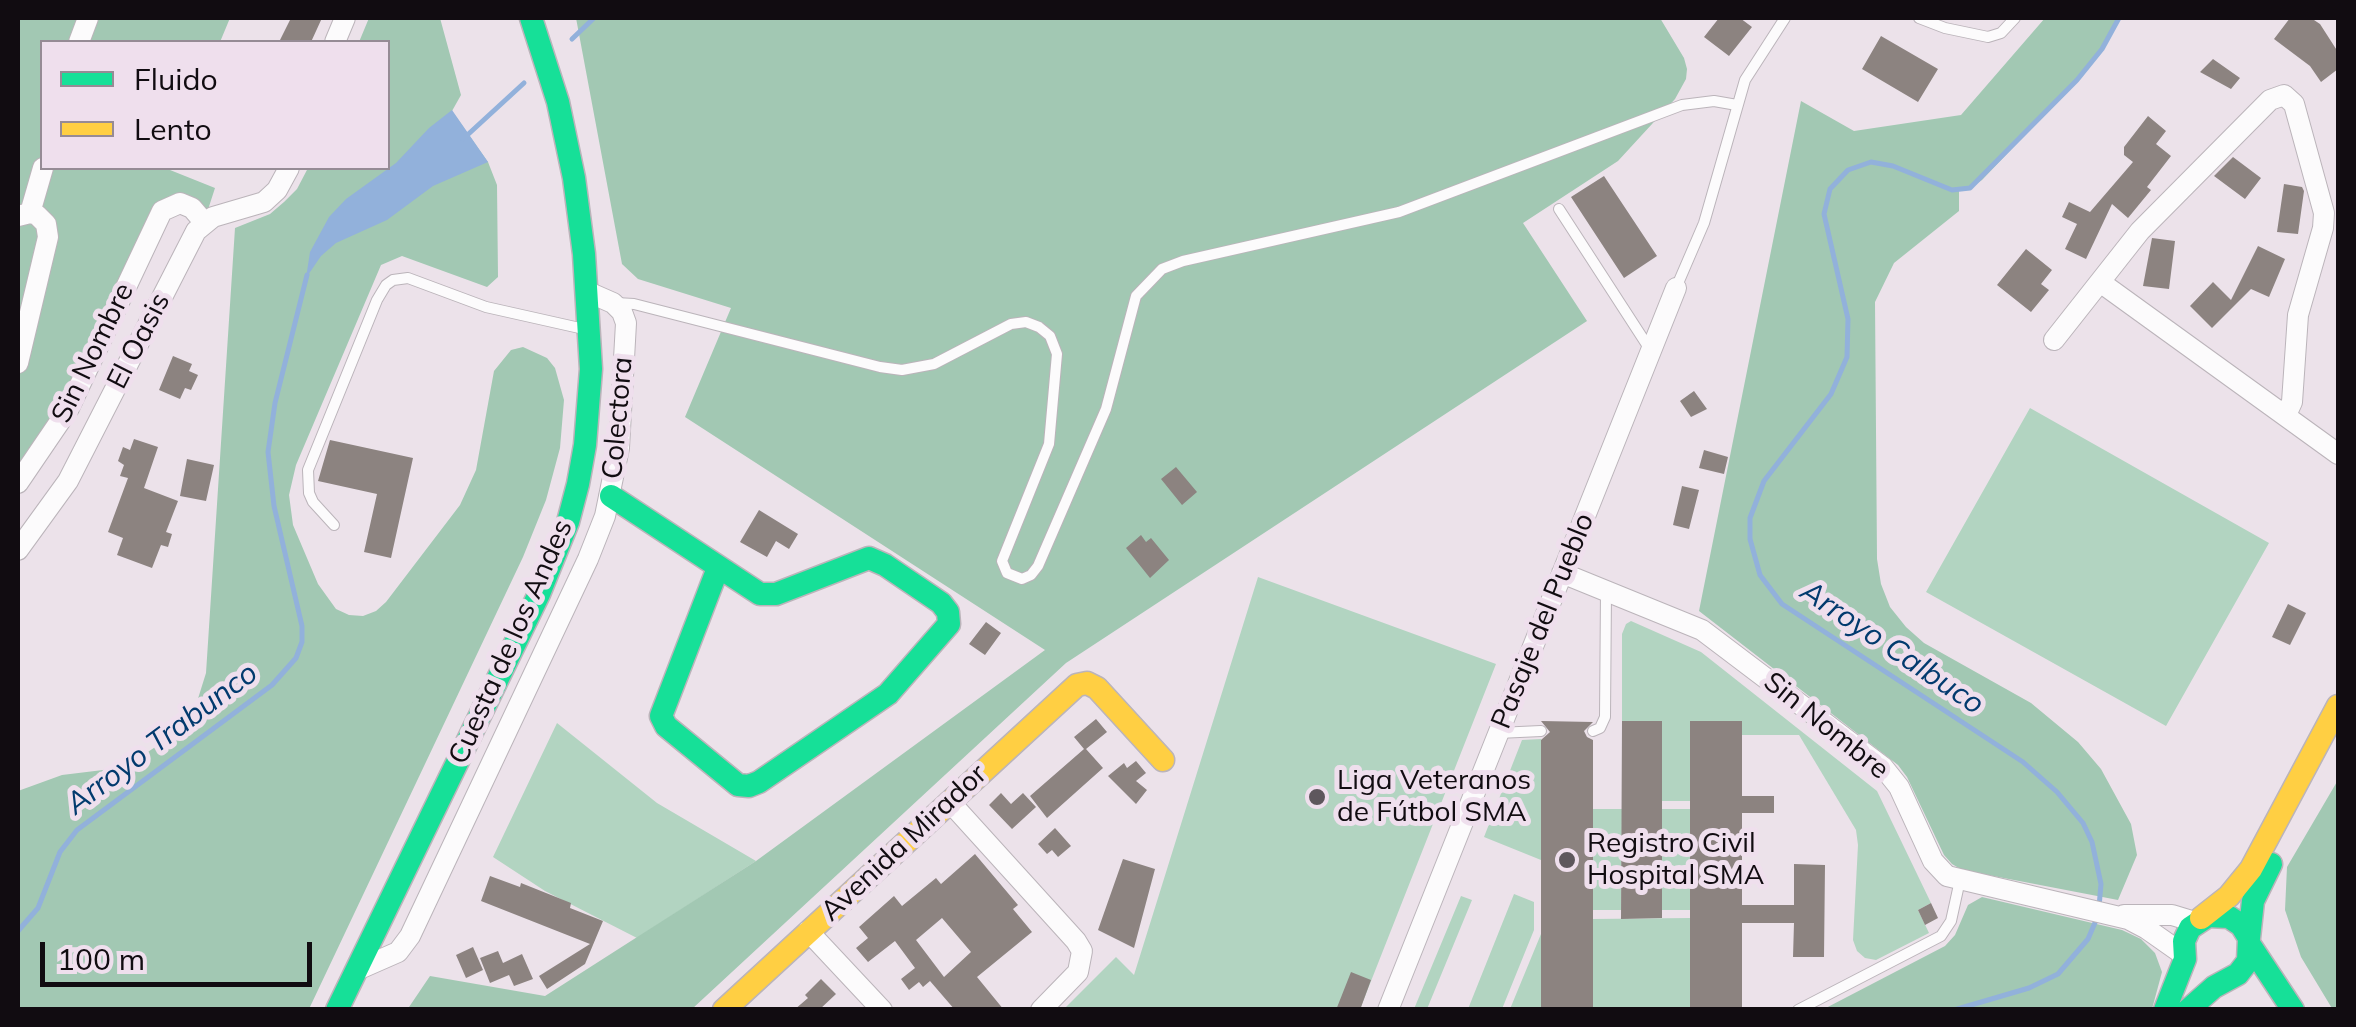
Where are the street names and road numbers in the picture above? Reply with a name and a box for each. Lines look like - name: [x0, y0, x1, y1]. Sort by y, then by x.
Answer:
- street label: Sin Nombre: [45, 278, 141, 428]
- street label: El Oasis: [101, 287, 177, 395]
- street label: Colectora: [596, 356, 640, 480]
- street label: Pasaje del Pueblo: [1485, 508, 1601, 734]
- street label: Cuesta de los Andes: [442, 515, 580, 769]
- street label: Sin Nombre: [1757, 665, 1895, 787]
- street label: Avenida Mirador: [814, 758, 994, 928]

